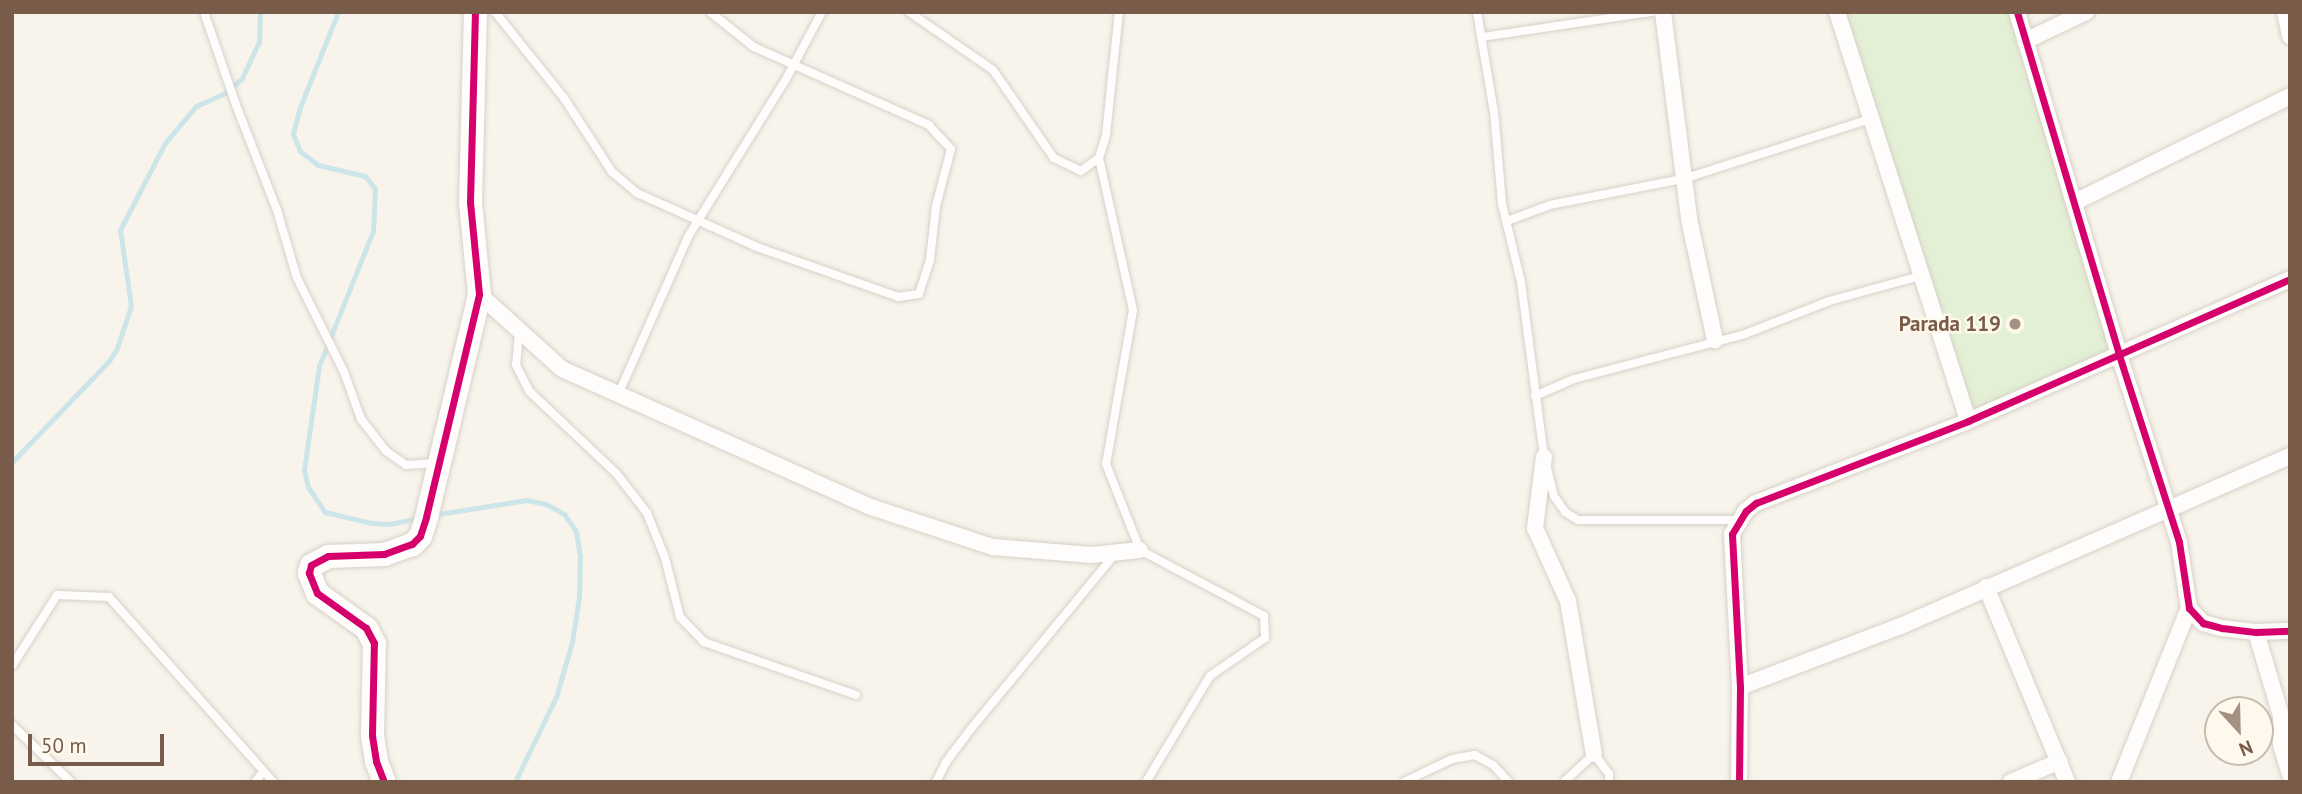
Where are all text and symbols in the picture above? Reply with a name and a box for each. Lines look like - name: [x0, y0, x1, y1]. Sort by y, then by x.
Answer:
- place label: Parada 119: [1899, 311, 2001, 337]
- marker: Parada 119: [2007, 316, 2023, 332]
- north arrow: [2204, 696, 2274, 766]
- scale bar: [32, 720, 168, 764]
- text: 50 m: [41, 732, 87, 759]
- text: N: [2236, 735, 2256, 762]

